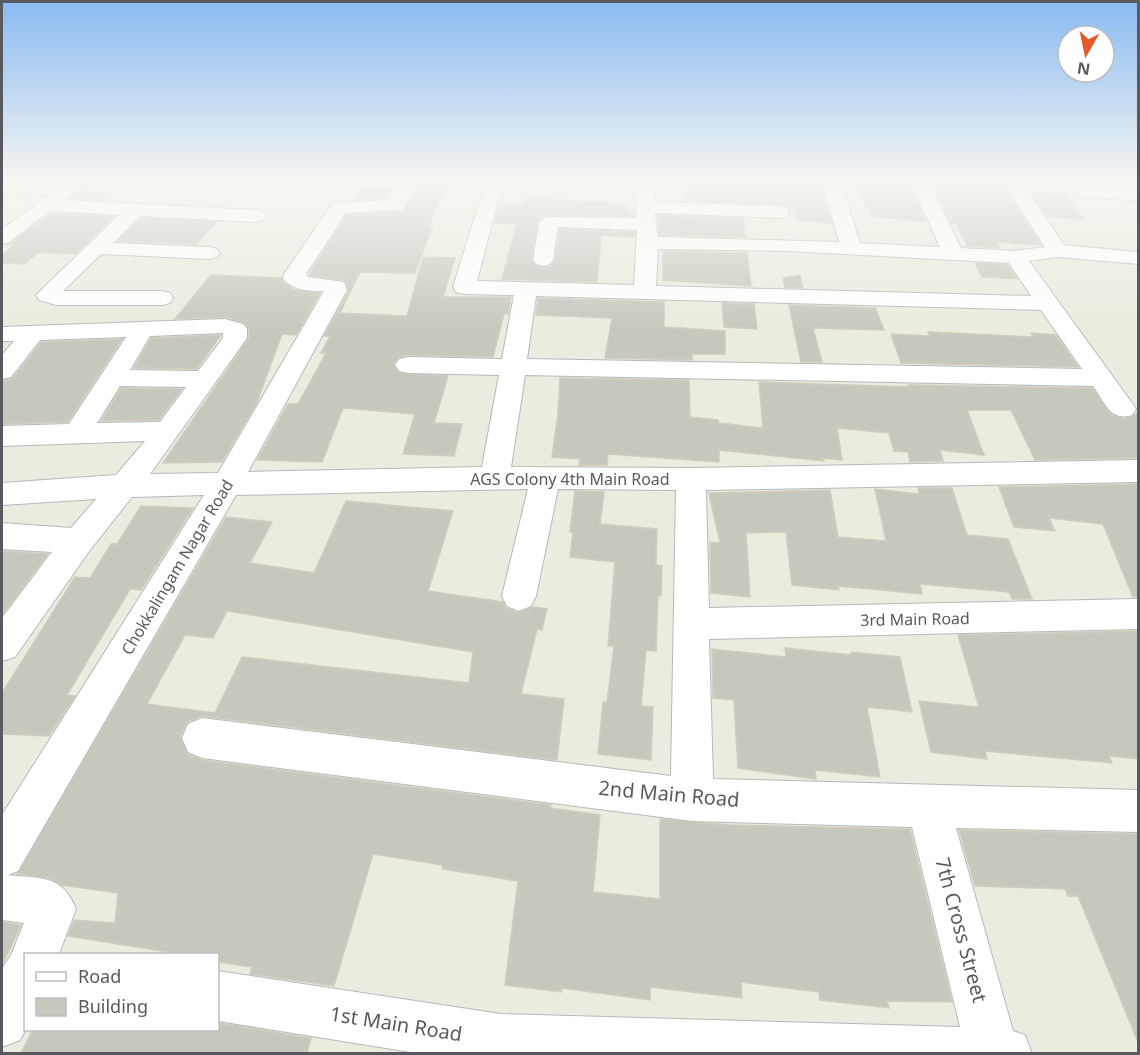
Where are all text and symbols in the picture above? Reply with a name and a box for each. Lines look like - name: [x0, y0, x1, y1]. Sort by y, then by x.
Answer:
- north arrow: [1056, 24, 1116, 84]
- text: N: [1076, 57, 1092, 81]
- street label: AGS Colony 4th Main Road: [470, 468, 670, 490]
- street label: Chokkalingam Nagar Road: [116, 475, 238, 659]
- street label: 3rd Main Road: [860, 607, 970, 631]
- street label: 2nd Main Road: [597, 774, 741, 813]
- street label: 7th Cross Street: [929, 854, 994, 1005]
- legend: [24, 953, 219, 1031]
- text: Road: [78, 964, 121, 988]
- text: Building: [78, 994, 148, 1018]
- street label: 1st Main Road: [328, 1000, 464, 1047]

